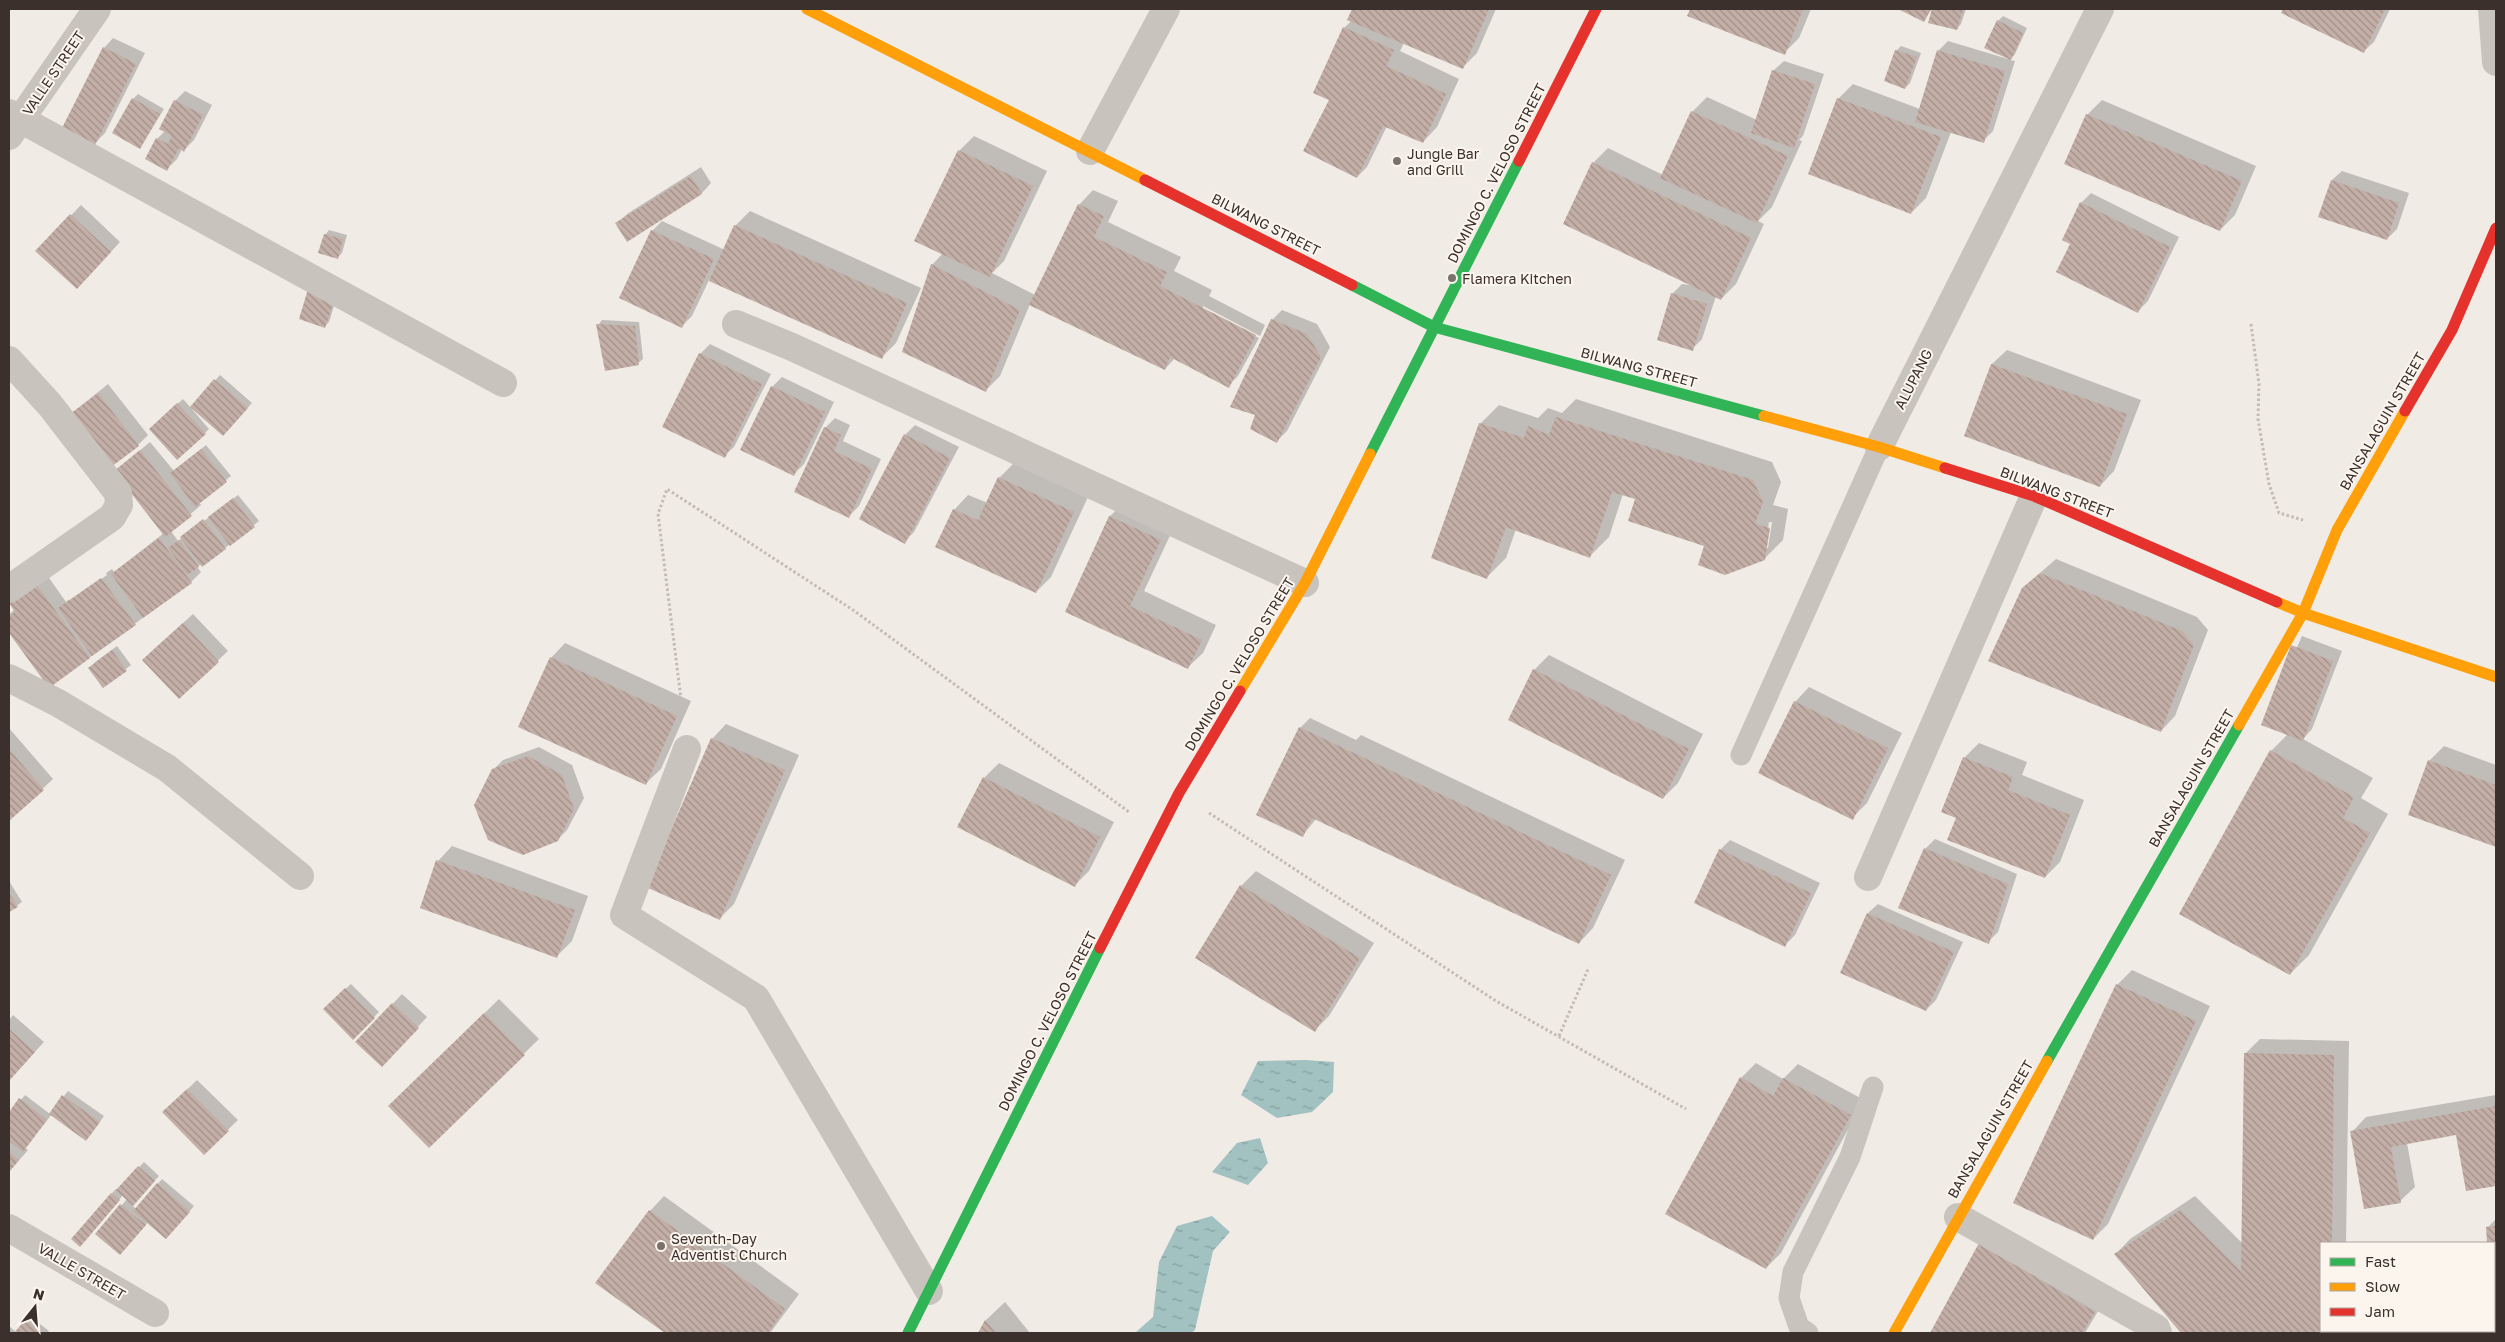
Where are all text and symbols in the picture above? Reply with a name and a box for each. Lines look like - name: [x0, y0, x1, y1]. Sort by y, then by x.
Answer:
- street label: VALLE STREET: [18, 27, 88, 119]
- street label: DOMINGO C. VELOSO STREET: [1443, 80, 1549, 266]
- place label: Jungle Bar and Grill: [1407, 145, 1480, 178]
- marker: Jungle Bar and Grill: [1391, 155, 1403, 167]
- street label: BILWANG STREET: [1209, 189, 1324, 259]
- place label: Flamera Kitchen: [1462, 270, 1572, 287]
- marker: Flamera Kitchen: [1446, 272, 1458, 284]
- street label: BILWANG STREET: [1579, 343, 1699, 391]
- street label: ALUPANG: [1891, 346, 1935, 412]
- street label: BANSALAGUIN STREET: [2336, 349, 2429, 493]
- street label: BILWANG STREET: [1998, 463, 2116, 522]
- street label: DOMINGO C. VELOSO STREET: [1180, 574, 1298, 754]
- street label: BANSALAGUIN STREET: [2145, 706, 2238, 850]
- street label: DOMINGO C. VELOSO STREET: [994, 928, 1100, 1114]
- street label: BANSALAGUIN STREET: [1944, 1057, 2037, 1201]
- place label: Seventh-Day Adventist Church: [671, 1230, 787, 1263]
- street label: VALLE STREET: [35, 1239, 129, 1303]
- marker: Seventh-Day Adventist Church: [655, 1240, 667, 1252]
- legend: [2320, 1242, 2495, 1332]
- text: Fast: [2365, 1252, 2396, 1270]
- text: Slow: [2365, 1277, 2400, 1295]
- north arrow: [10, 1282, 60, 1332]
- text: N: [31, 1284, 47, 1304]
- text: Jam: [2365, 1302, 2395, 1320]

